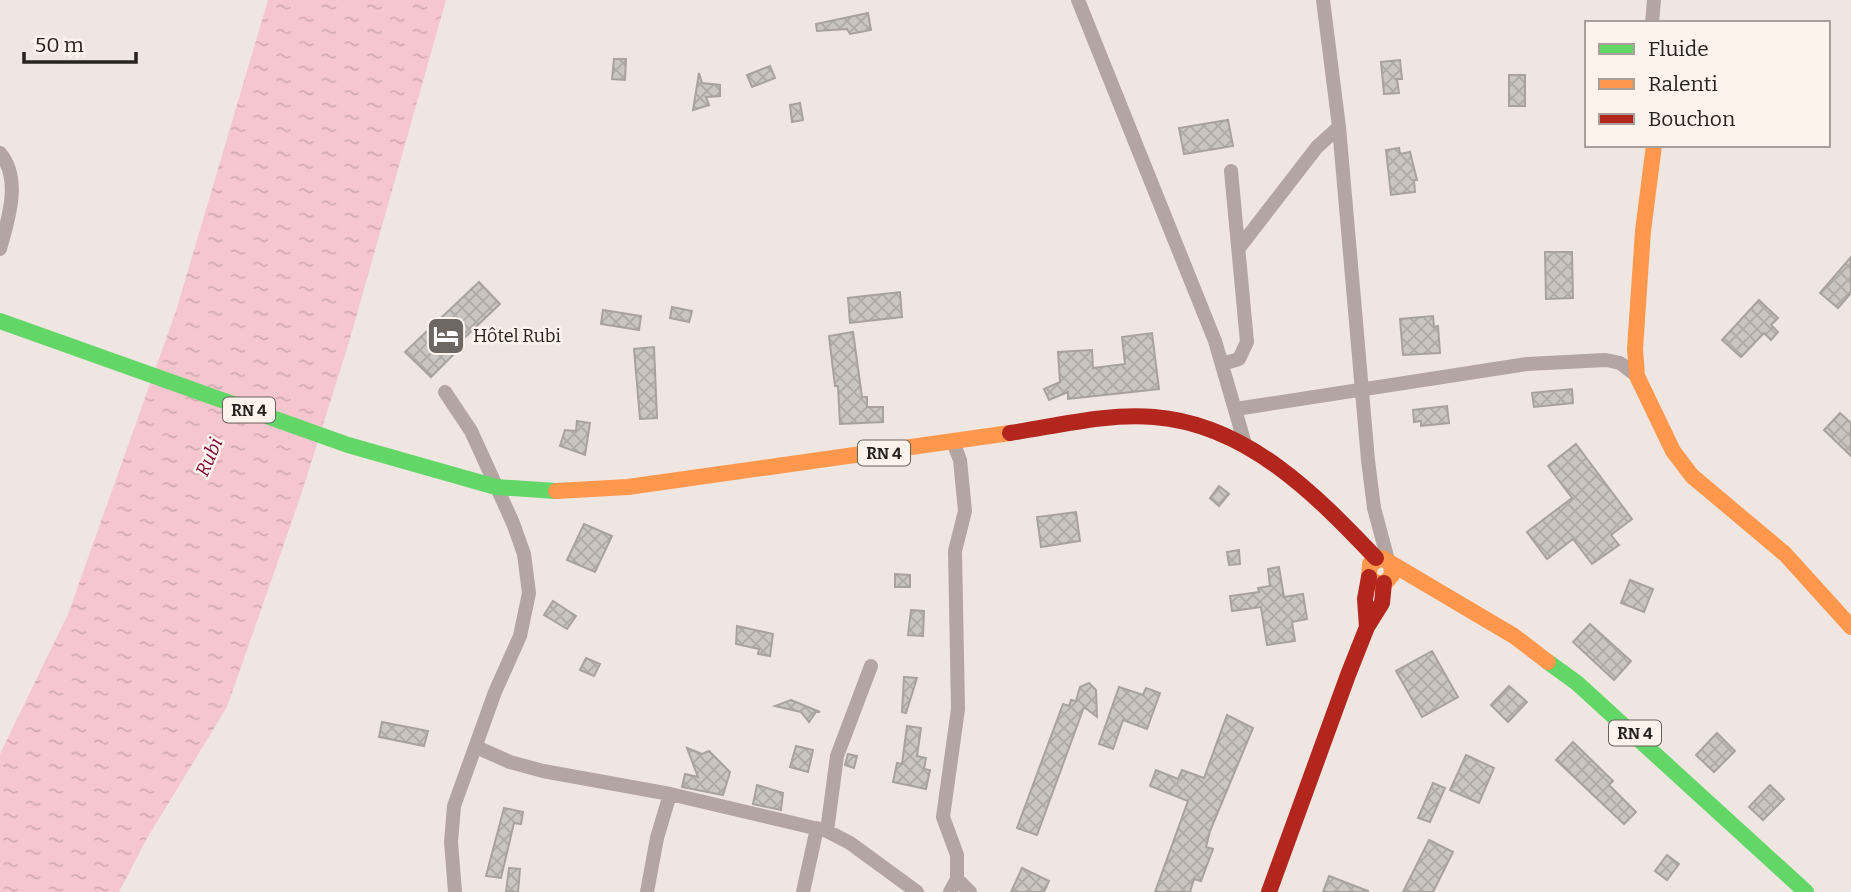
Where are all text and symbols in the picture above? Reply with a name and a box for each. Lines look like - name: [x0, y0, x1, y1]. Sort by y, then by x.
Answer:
- scale bar: [24, 21, 136, 65]
- legend: [1585, 21, 1830, 147]
- text: 50 m: [35, 32, 84, 58]
- text: Fluide: [1648, 36, 1709, 62]
- text: Ralenti: [1648, 71, 1718, 97]
- text: Bouchon: [1648, 106, 1735, 132]
- hotel icon: Hôtel Rubi: [425, 315, 467, 357]
- place label: Hôtel Rubi: [473, 325, 561, 347]
- road number: RN 4: [223, 398, 275, 422]
- water label: Rubi: [190, 434, 228, 480]
- road number: RN 4: [858, 440, 910, 466]
- road number: RN 4: [1609, 720, 1661, 746]

